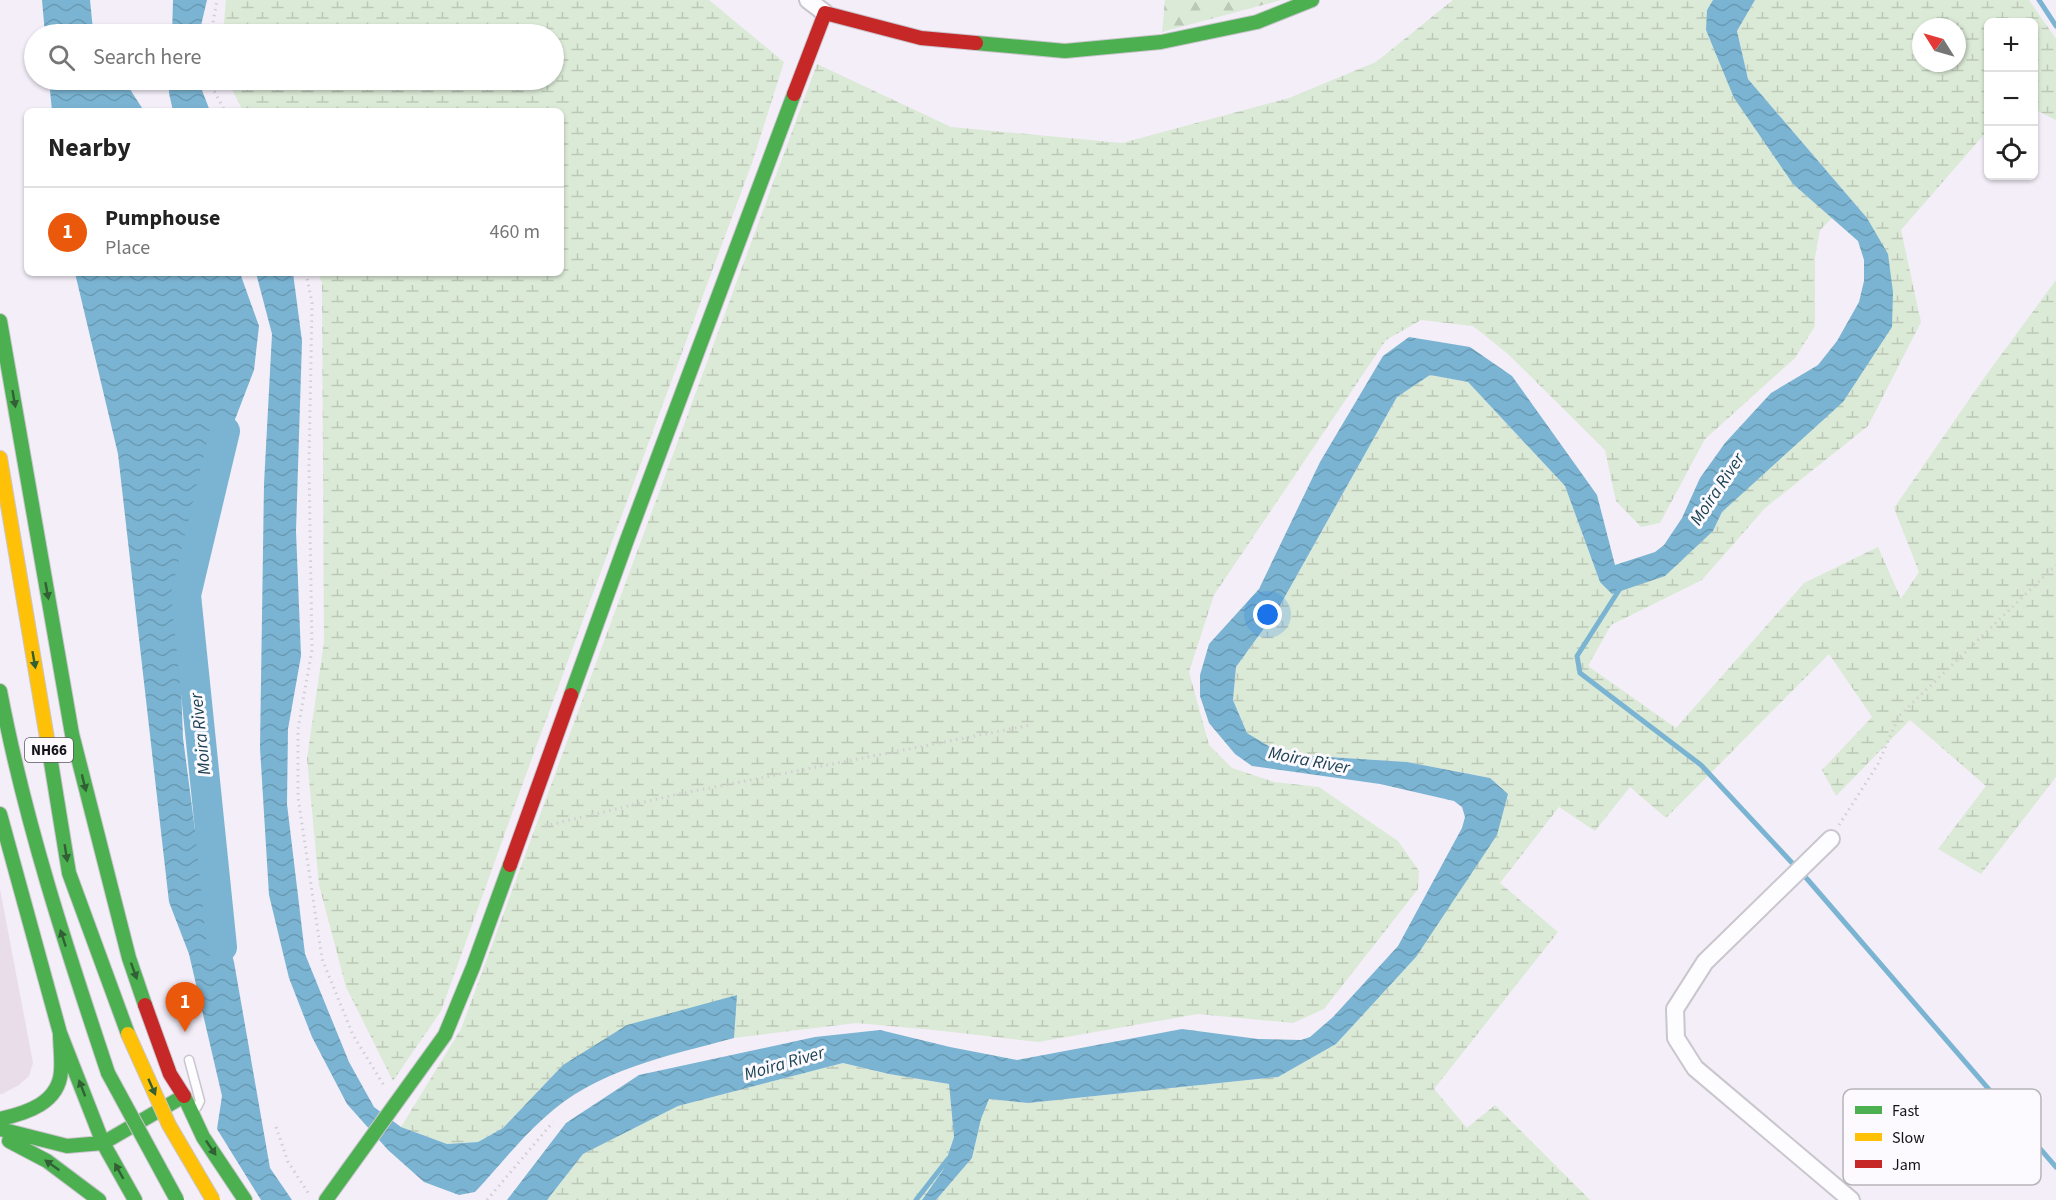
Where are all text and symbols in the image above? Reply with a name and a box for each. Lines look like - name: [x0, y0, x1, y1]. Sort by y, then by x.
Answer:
- north arrow: [1912, 18, 1966, 72]
- map controls: [1984, 18, 2038, 180]
- button: +: [1984, 18, 2038, 72]
- search box: [24, 24, 564, 90]
- icon: search: [45, 41, 78, 74]
- text: Search here: [93, 41, 201, 73]
- button: −: [1984, 72, 2038, 126]
- button: locate: [1984, 126, 2038, 180]
- text: Nearby: [48, 129, 131, 166]
- text: Pumphouse: [105, 202, 220, 234]
- text: 1: [62, 218, 73, 246]
- text: 460 m: [490, 218, 540, 246]
- text: Place: [105, 234, 150, 262]
- one-way arrow: [9, 390, 18, 409]
- water label: Moira River: [1684, 447, 1751, 530]
- one-way arrow: [43, 582, 52, 601]
- your location: [1253, 600, 1282, 629]
- one-way arrow: [30, 651, 39, 670]
- water label: Moira River: [184, 691, 217, 776]
- road number: NH66: [25, 738, 73, 762]
- water label: Moira River: [1266, 740, 1353, 781]
- one-way arrow: [80, 774, 90, 792]
- one-way arrow: [61, 844, 70, 863]
- one-way arrow: [58, 929, 68, 947]
- one-way arrow: [129, 962, 139, 980]
- pin: 1: [166, 982, 204, 1032]
- water label: Moira River: [741, 1040, 828, 1087]
- one-way arrow: [77, 1079, 87, 1097]
- one-way arrow: [147, 1079, 157, 1097]
- legend: [1843, 1089, 2041, 1185]
- text: Fast: [1892, 1100, 1920, 1122]
- text: Slow: [1892, 1127, 1925, 1149]
- one-way arrow: [205, 1140, 216, 1156]
- text: Jam: [1892, 1154, 1921, 1176]
- one-way arrow: [44, 1159, 60, 1171]
- one-way arrow: [115, 1163, 125, 1180]

